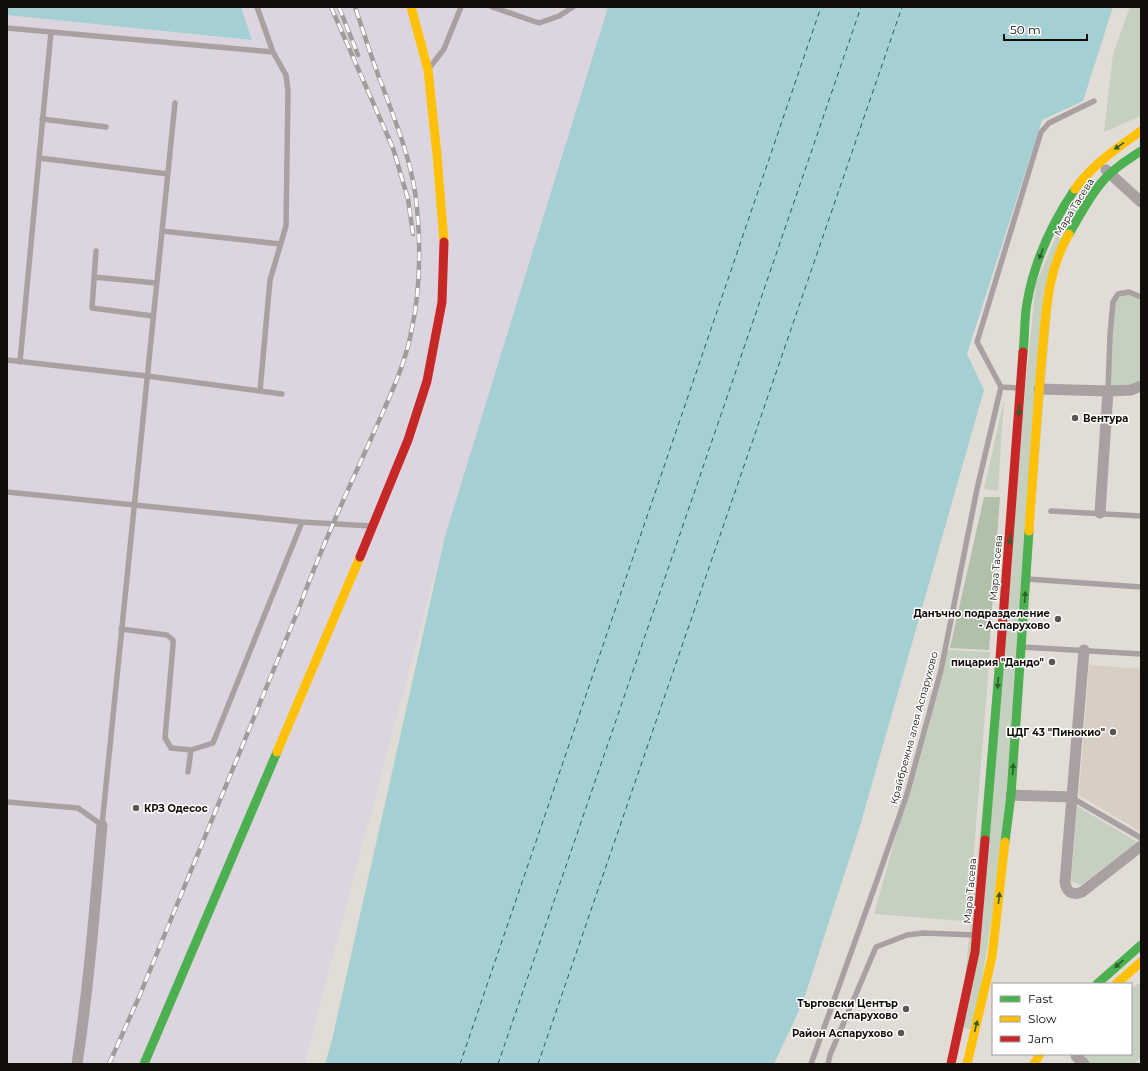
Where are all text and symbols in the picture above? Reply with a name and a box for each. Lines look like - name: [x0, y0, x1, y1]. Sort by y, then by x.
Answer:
- scale bar: [1004, 16, 1087, 42]
- text: 50 m: [1010, 22, 1041, 37]
- one-way arrow: [1114, 142, 1125, 150]
- street label: Мара Тасева: [1051, 176, 1097, 238]
- one-way arrow: [1037, 248, 1043, 260]
- one-way arrow: [1016, 404, 1023, 416]
- place label: Вентура: [1083, 412, 1128, 425]
- marker: Вентура: [1070, 413, 1080, 423]
- one-way arrow: [1006, 533, 1013, 545]
- street label: Мара Тасева: [987, 535, 1005, 601]
- one-way arrow: [1022, 591, 1029, 603]
- place label: Данъчно подразделение - Аспарухово: [913, 607, 1050, 632]
- marker: Данъчно подразделение - Аспарухово: [1053, 614, 1063, 624]
- street label: Крайбрежна алея Аспарухово: [887, 650, 941, 806]
- place label: пицария "Дандо": [951, 656, 1044, 669]
- marker: пицария "Дандо": [1047, 657, 1057, 667]
- one-way arrow: [995, 677, 1002, 689]
- place label: ЦДГ 43 "Пинокио": [1007, 726, 1105, 739]
- marker: ЦДГ 43 "Пинокио": [1108, 727, 1118, 737]
- one-way arrow: [1009, 763, 1016, 775]
- place label: КРЗ Одесос: [144, 802, 208, 815]
- marker: КРЗ Одесос: [131, 803, 141, 813]
- street label: Мара Тасева: [961, 858, 979, 924]
- one-way arrow: [996, 892, 1003, 904]
- one-way arrow: [1114, 960, 1124, 969]
- legend: [992, 983, 1132, 1055]
- text: Fast: [1028, 991, 1053, 1006]
- place label: Търговски Център Аспарухово: [797, 997, 898, 1022]
- marker: Търговски Център Аспарухово: [901, 1004, 911, 1014]
- text: Slow: [1028, 1011, 1057, 1026]
- one-way arrow: [973, 1020, 979, 1032]
- place label: Район Аспарухово: [792, 1027, 893, 1040]
- marker: Район Аспарухово: [896, 1028, 906, 1038]
- text: Jam: [1027, 1031, 1054, 1046]

